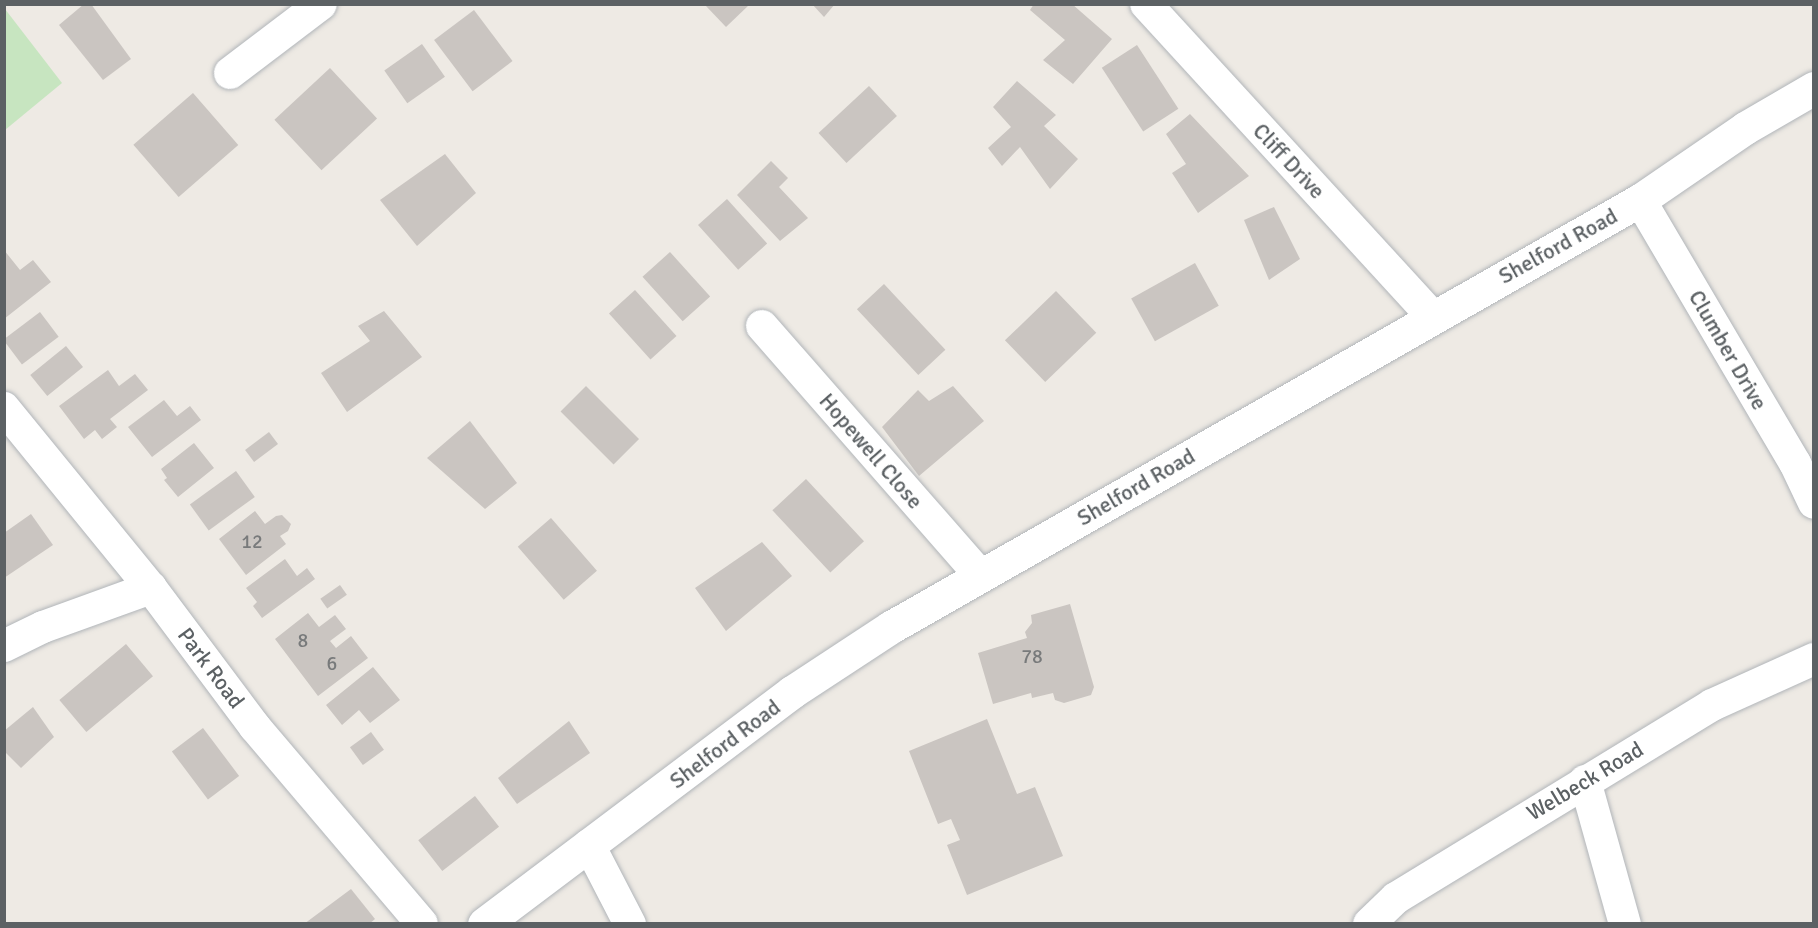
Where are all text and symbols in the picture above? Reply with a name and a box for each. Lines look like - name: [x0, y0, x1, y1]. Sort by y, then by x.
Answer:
- street label: Cliff Drive: [1247, 118, 1331, 204]
- street label: Shelford Road: [1494, 203, 1622, 289]
- street label: Clumber Drive: [1683, 285, 1773, 415]
- street label: Hopewell Close: [814, 388, 928, 514]
- street label: Shelford Road: [1072, 443, 1200, 531]
- house number: 12: [241, 529, 263, 553]
- street label: Park Road: [172, 622, 250, 714]
- house number: 8: [298, 628, 308, 652]
- house number: 78: [1021, 644, 1043, 668]
- house number: 6: [327, 651, 337, 675]
- street label: Shelford Road: [665, 694, 785, 794]
- street label: Welbeck Road: [1522, 736, 1648, 826]

